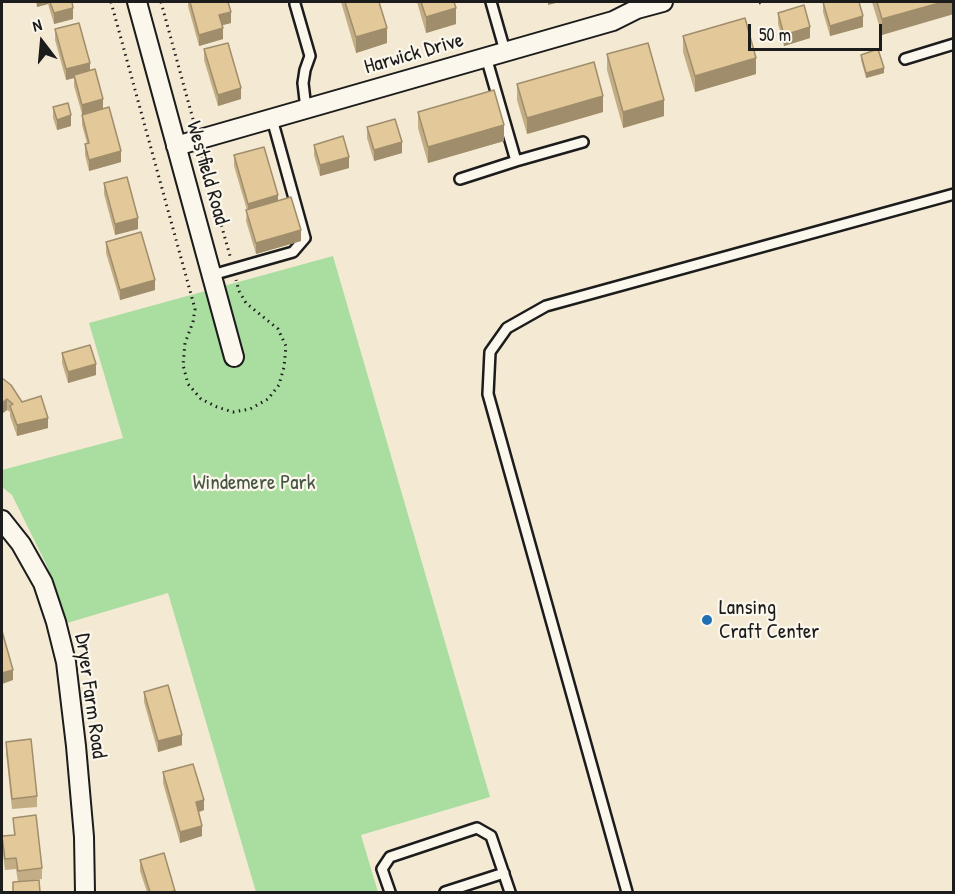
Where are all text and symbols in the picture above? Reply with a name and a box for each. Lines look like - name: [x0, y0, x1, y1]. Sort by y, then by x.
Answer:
- north arrow: [12, 12, 72, 72]
- scale bar: [751, 12, 884, 50]
- text: N: [30, 13, 44, 36]
- text: 50 m: [759, 22, 791, 47]
- street label: Harwick Drive: [362, 28, 466, 80]
- street label: Westfield Road: [180, 118, 234, 228]
- park label: Windemere Park: [193, 470, 315, 496]
- place label: Lansing Craft Center: [719, 595, 819, 645]
- marker: Lansing Craft Center: [700, 613, 714, 627]
- street label: Dryer Farm Road: [69, 632, 111, 760]

